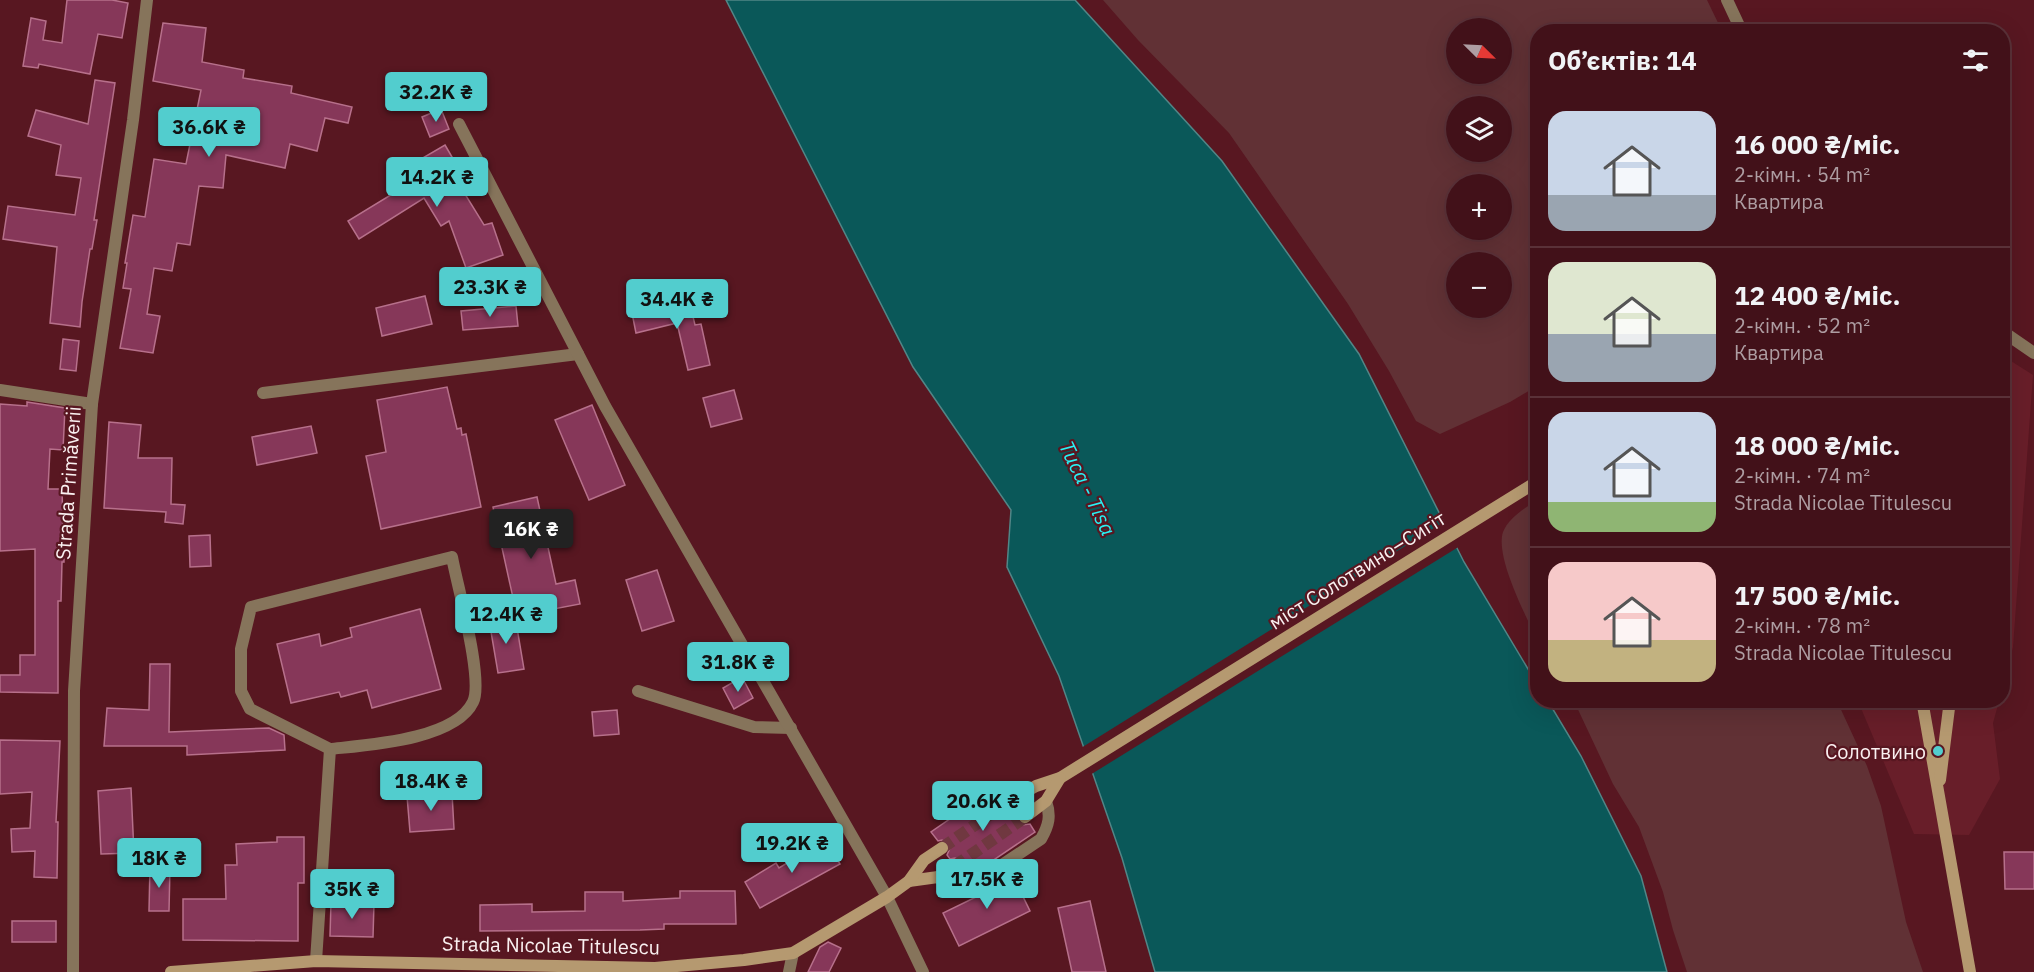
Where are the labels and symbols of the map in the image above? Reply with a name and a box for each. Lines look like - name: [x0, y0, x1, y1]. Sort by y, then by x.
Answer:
- north arrow: [1446, 18, 1512, 84]
- pin: 32.2K ₴: [381, 72, 491, 123]
- pin: 36.6K ₴: [154, 107, 264, 158]
- pin: 14.2K ₴: [382, 157, 492, 208]
- pin: 23.3K ₴: [435, 267, 545, 318]
- pin: 34.4K ₴: [622, 279, 732, 330]
- street label: Strada Primăverii: [49, 405, 87, 561]
- water label: Тиса - Tisa: [1053, 436, 1123, 540]
- street label: міст Солотвино–Сигіт: [1263, 504, 1451, 635]
- pin: 16K ₴: [489, 509, 573, 560]
- pin: 12.4K ₴: [451, 594, 561, 645]
- pin: 31.8K ₴: [683, 642, 793, 693]
- place label: Солотвино: [1825, 738, 1926, 765]
- marker: Солотвино: [1931, 744, 1945, 758]
- pin: 18.4K ₴: [376, 761, 486, 812]
- pin: 20.6K ₴: [928, 781, 1038, 832]
- pin: 19.2K ₴: [737, 823, 847, 874]
- pin: 18K ₴: [117, 838, 201, 889]
- pin: 17.5K ₴: [932, 859, 1042, 910]
- pin: 35K ₴: [310, 869, 394, 920]
- street label: Strada Nicolae Titulescu: [442, 930, 660, 960]

